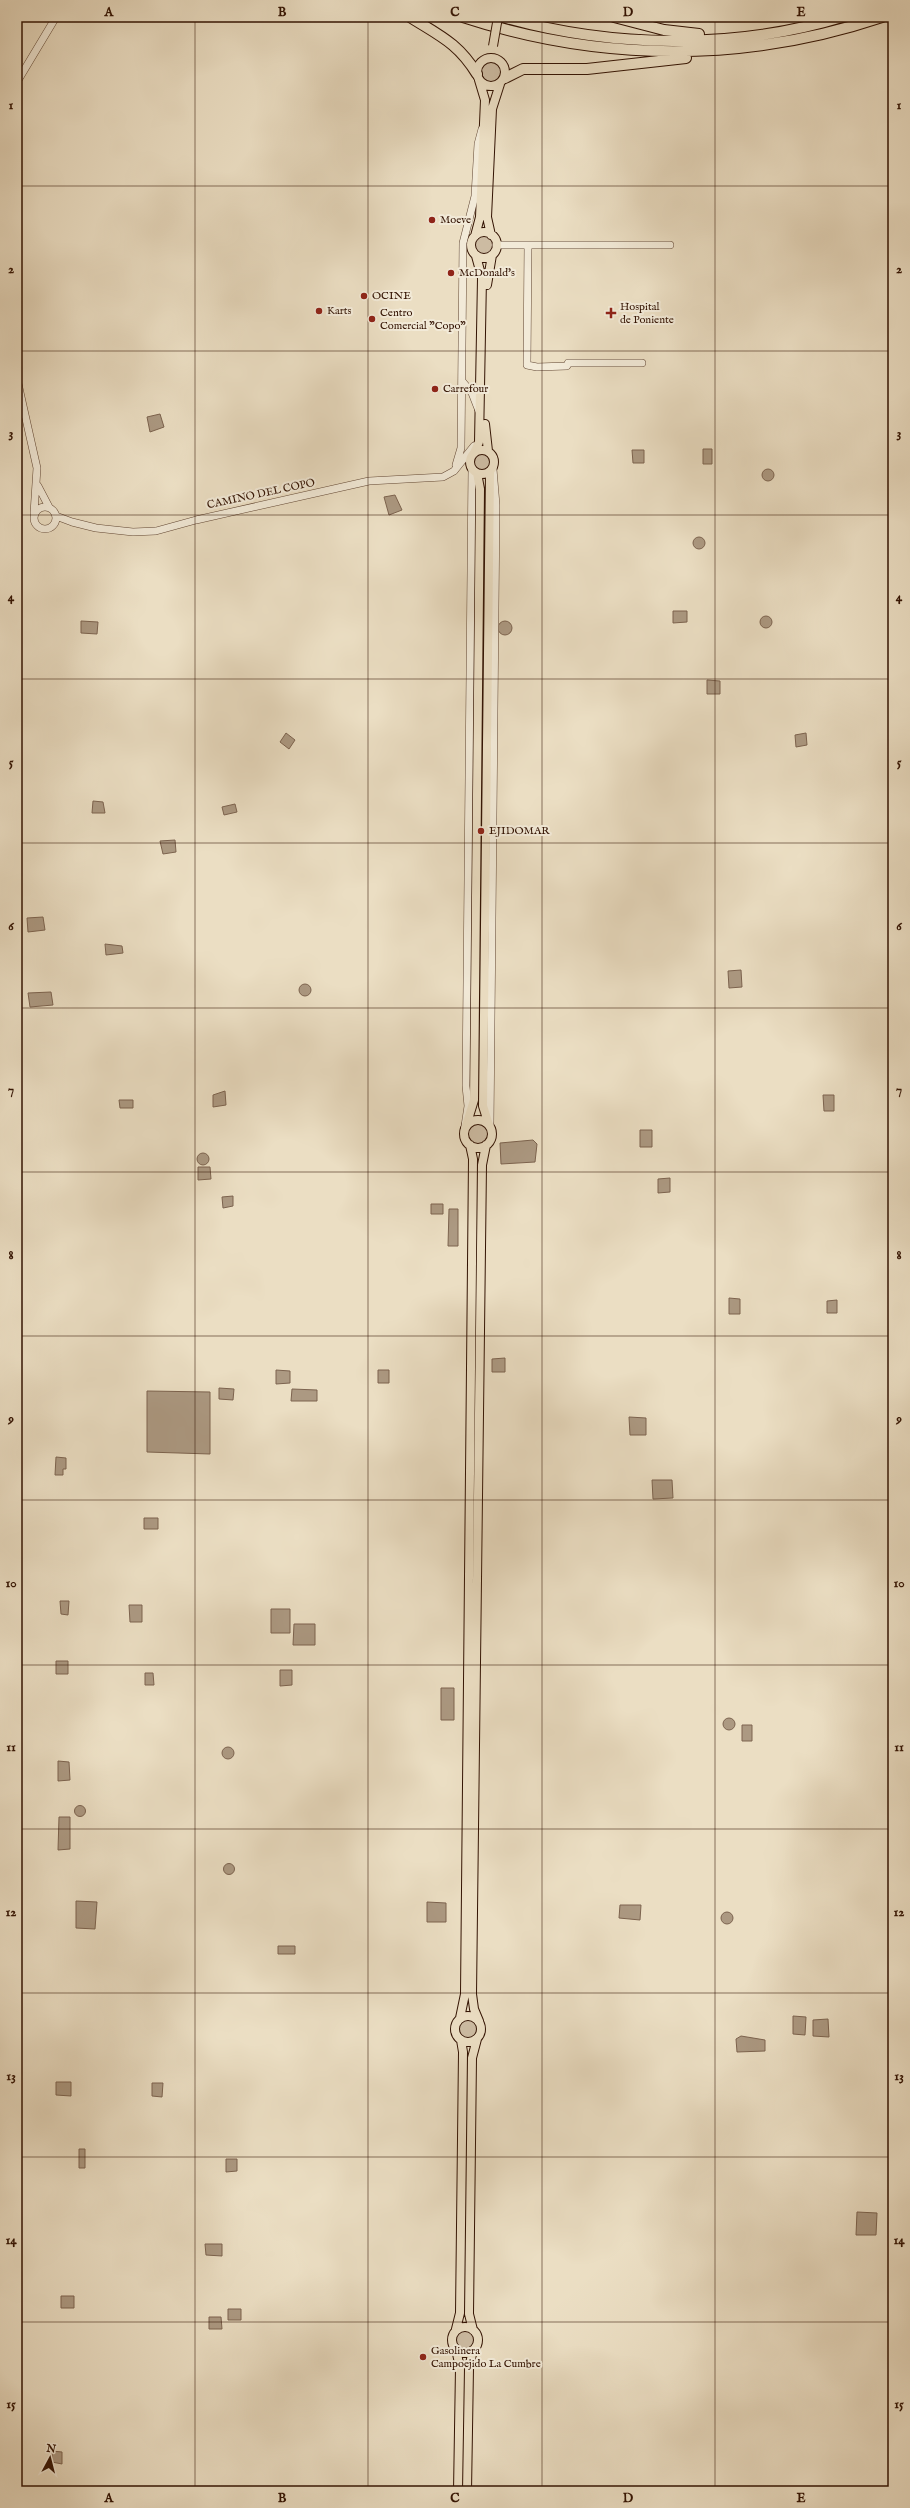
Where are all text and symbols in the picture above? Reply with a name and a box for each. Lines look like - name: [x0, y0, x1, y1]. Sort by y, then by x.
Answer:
- text: A: [104, 4, 115, 21]
- text: B: [278, 4, 287, 21]
- text: C: [450, 4, 460, 21]
- text: D: [623, 4, 634, 21]
- text: E: [796, 4, 806, 21]
- text: 1: [9, 97, 14, 114]
- text: 1: [897, 97, 902, 114]
- place label: Moeve: [440, 213, 471, 227]
- marker: Moeve: [427, 215, 437, 225]
- text: 2: [8, 261, 14, 278]
- text: 2: [896, 261, 902, 278]
- place label: McDonald's: [459, 266, 515, 280]
- marker: McDonald's: [446, 268, 456, 278]
- place label: OCINE: [372, 289, 411, 303]
- marker: OCINE: [359, 291, 369, 301]
- place label: Hospital de Poniente: [620, 300, 674, 327]
- place label: Karts: [327, 304, 352, 318]
- marker: Karts: [314, 306, 324, 316]
- place label: Centro Comercial "Copo": [380, 306, 466, 333]
- marker: Hospital de Poniente: [605, 307, 617, 319]
- marker: Centro Comercial "Copo": [367, 314, 377, 324]
- place label: Carrefour: [443, 382, 488, 396]
- marker: Carrefour: [430, 384, 440, 394]
- text: 3: [9, 425, 14, 442]
- text: 3: [897, 425, 902, 442]
- street label: CAMINO DEL COPO: [206, 476, 316, 512]
- text: 4: [8, 589, 15, 606]
- text: 4: [896, 589, 903, 606]
- text: 5: [9, 754, 14, 771]
- text: 5: [897, 754, 902, 771]
- place label: EJIDOMAR: [489, 824, 550, 838]
- marker: EJIDOMAR: [476, 826, 486, 836]
- text: 6: [8, 918, 14, 935]
- text: 6: [896, 918, 902, 935]
- text: 7: [8, 1082, 14, 1099]
- text: 7: [896, 1082, 902, 1099]
- text: 8: [8, 1247, 14, 1264]
- text: 8: [896, 1247, 902, 1264]
- text: 9: [7, 1411, 14, 1428]
- text: 9: [895, 1411, 902, 1428]
- text: 10: [5, 1575, 17, 1592]
- text: 10: [893, 1575, 905, 1592]
- text: 11: [6, 1739, 16, 1756]
- text: 11: [894, 1739, 904, 1756]
- text: 12: [6, 1904, 16, 1921]
- text: 12: [894, 1904, 904, 1921]
- text: 13: [6, 2068, 16, 2085]
- text: 13: [894, 2068, 904, 2085]
- text: 14: [5, 2232, 17, 2249]
- text: 14: [893, 2232, 905, 2249]
- place label: Gasolinera Campoejido La Cumbre: [431, 2344, 541, 2371]
- marker: Gasolinera Campoejido La Cumbre: [418, 2352, 428, 2362]
- text: 15: [6, 2396, 16, 2413]
- text: 15: [894, 2396, 904, 2413]
- north arrow: [30, 2438, 70, 2478]
- text: N: [45, 2441, 57, 2457]
- text: A: [104, 2490, 115, 2507]
- text: B: [278, 2490, 287, 2507]
- text: C: [450, 2490, 460, 2507]
- text: D: [623, 2490, 634, 2507]
- text: E: [796, 2490, 806, 2507]

